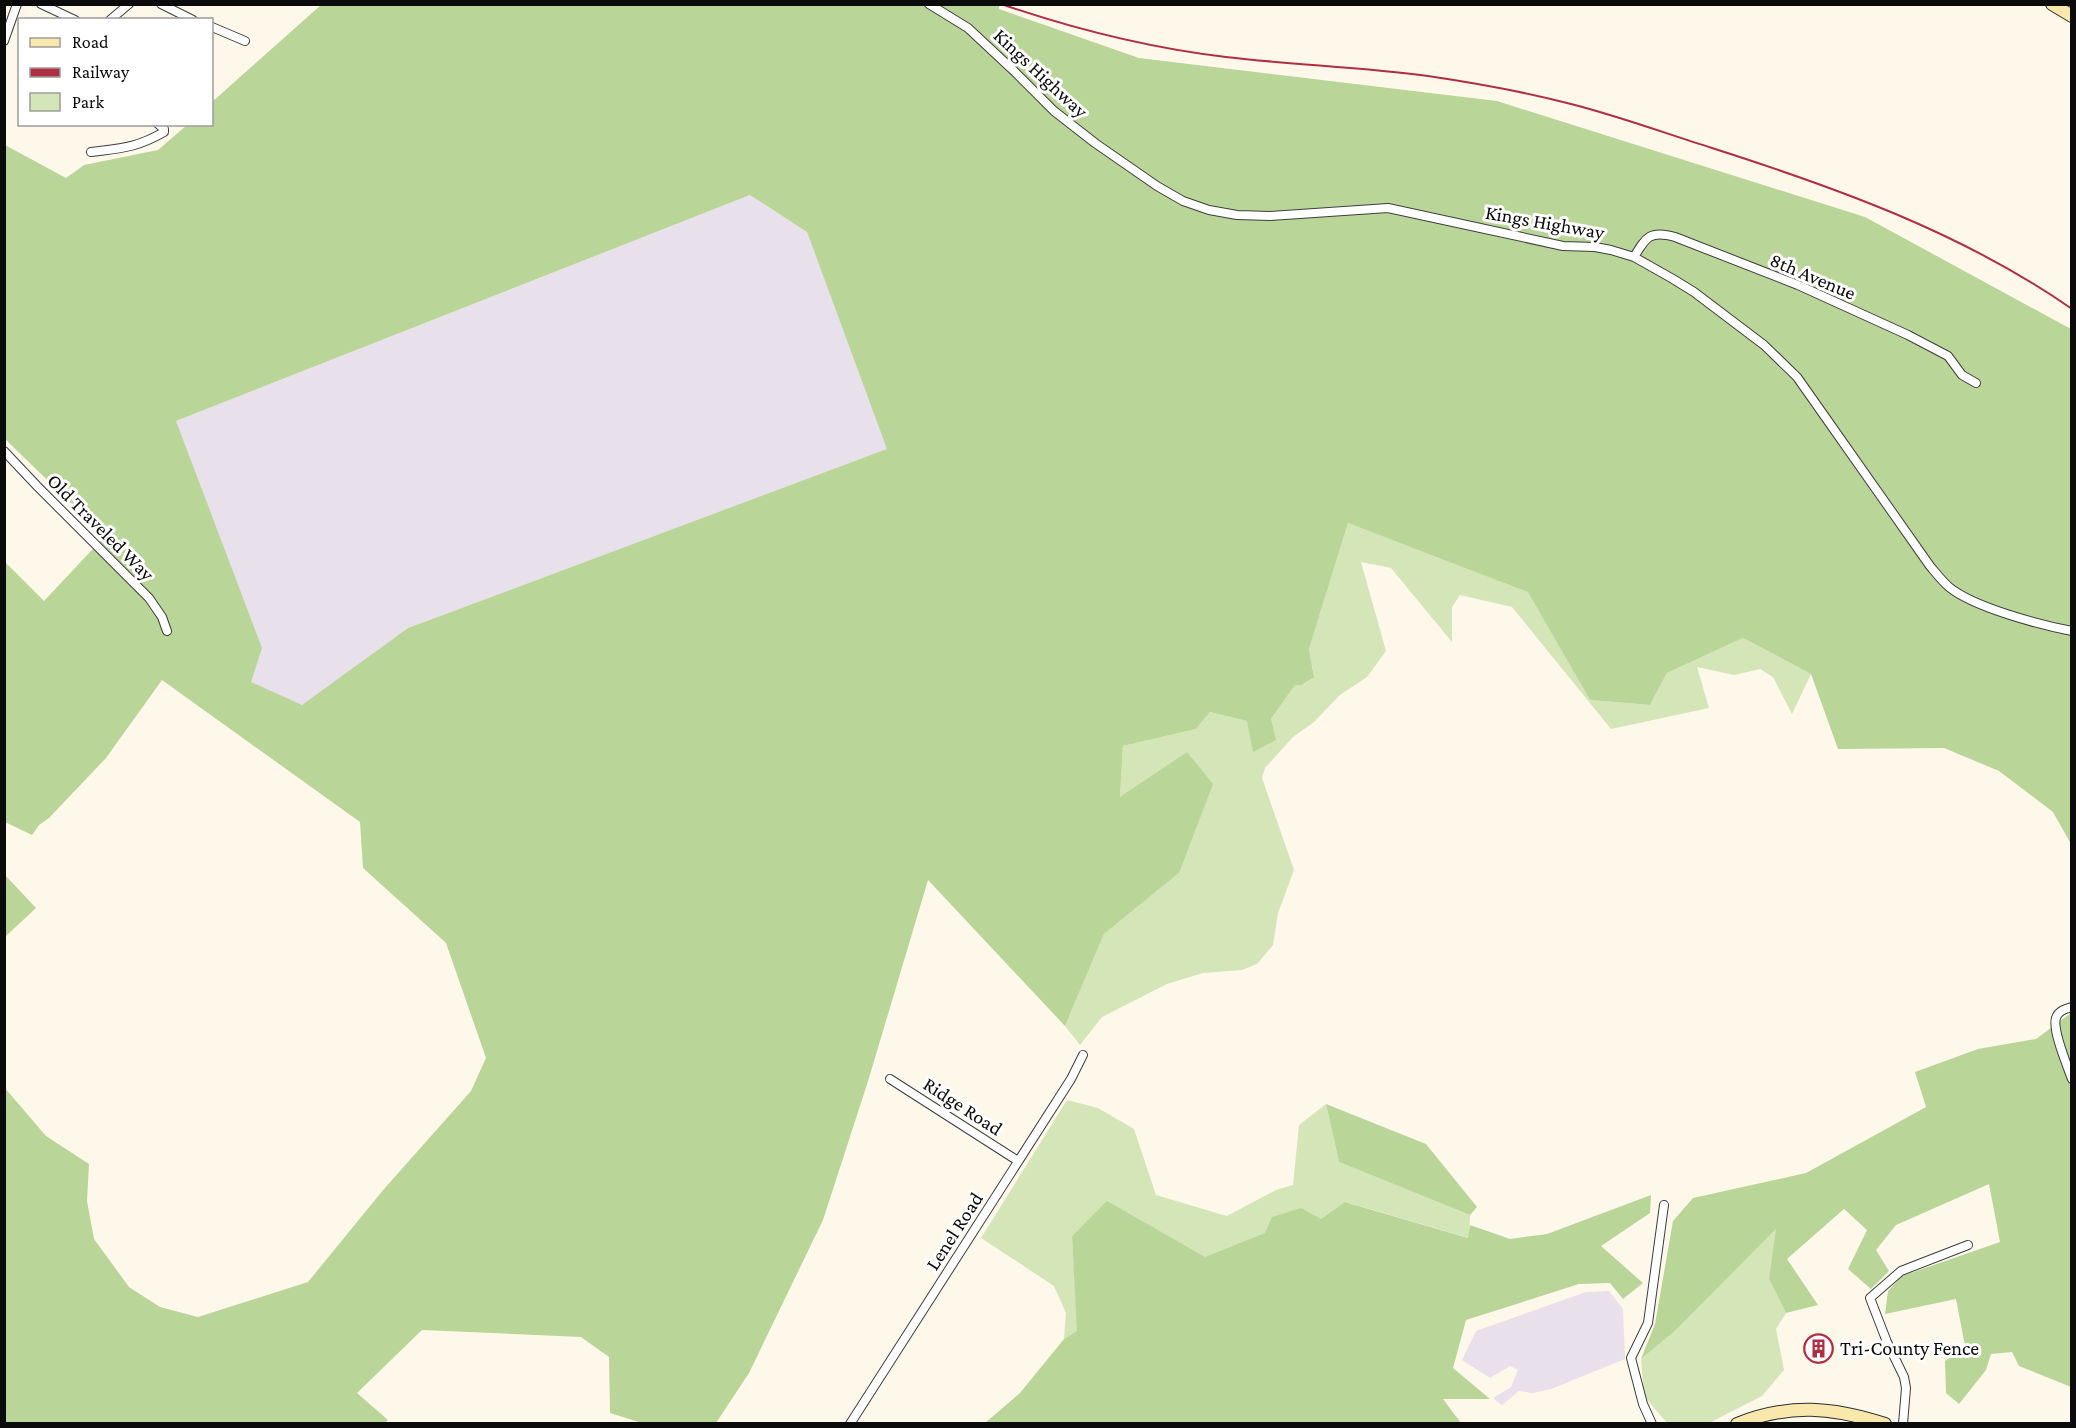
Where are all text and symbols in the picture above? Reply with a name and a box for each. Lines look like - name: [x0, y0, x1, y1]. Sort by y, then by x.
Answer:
- legend: [18, 18, 213, 126]
- street label: Kings Highway: [989, 24, 1093, 123]
- text: Road: [72, 32, 109, 52]
- text: Railway: [72, 62, 130, 82]
- text: Park: [72, 92, 104, 112]
- street label: Kings Highway: [1484, 201, 1607, 244]
- street label: 8th Avenue: [1767, 248, 1859, 304]
- street label: Old Traveled Way: [42, 469, 159, 586]
- street label: Ridge Road: [919, 1072, 1007, 1141]
- street label: Lenel Road: [921, 1188, 987, 1274]
- building icon: Tri-County Fence: [1803, 1332, 1835, 1364]
- place label: Tri-County Fence: [1840, 1337, 1979, 1360]

